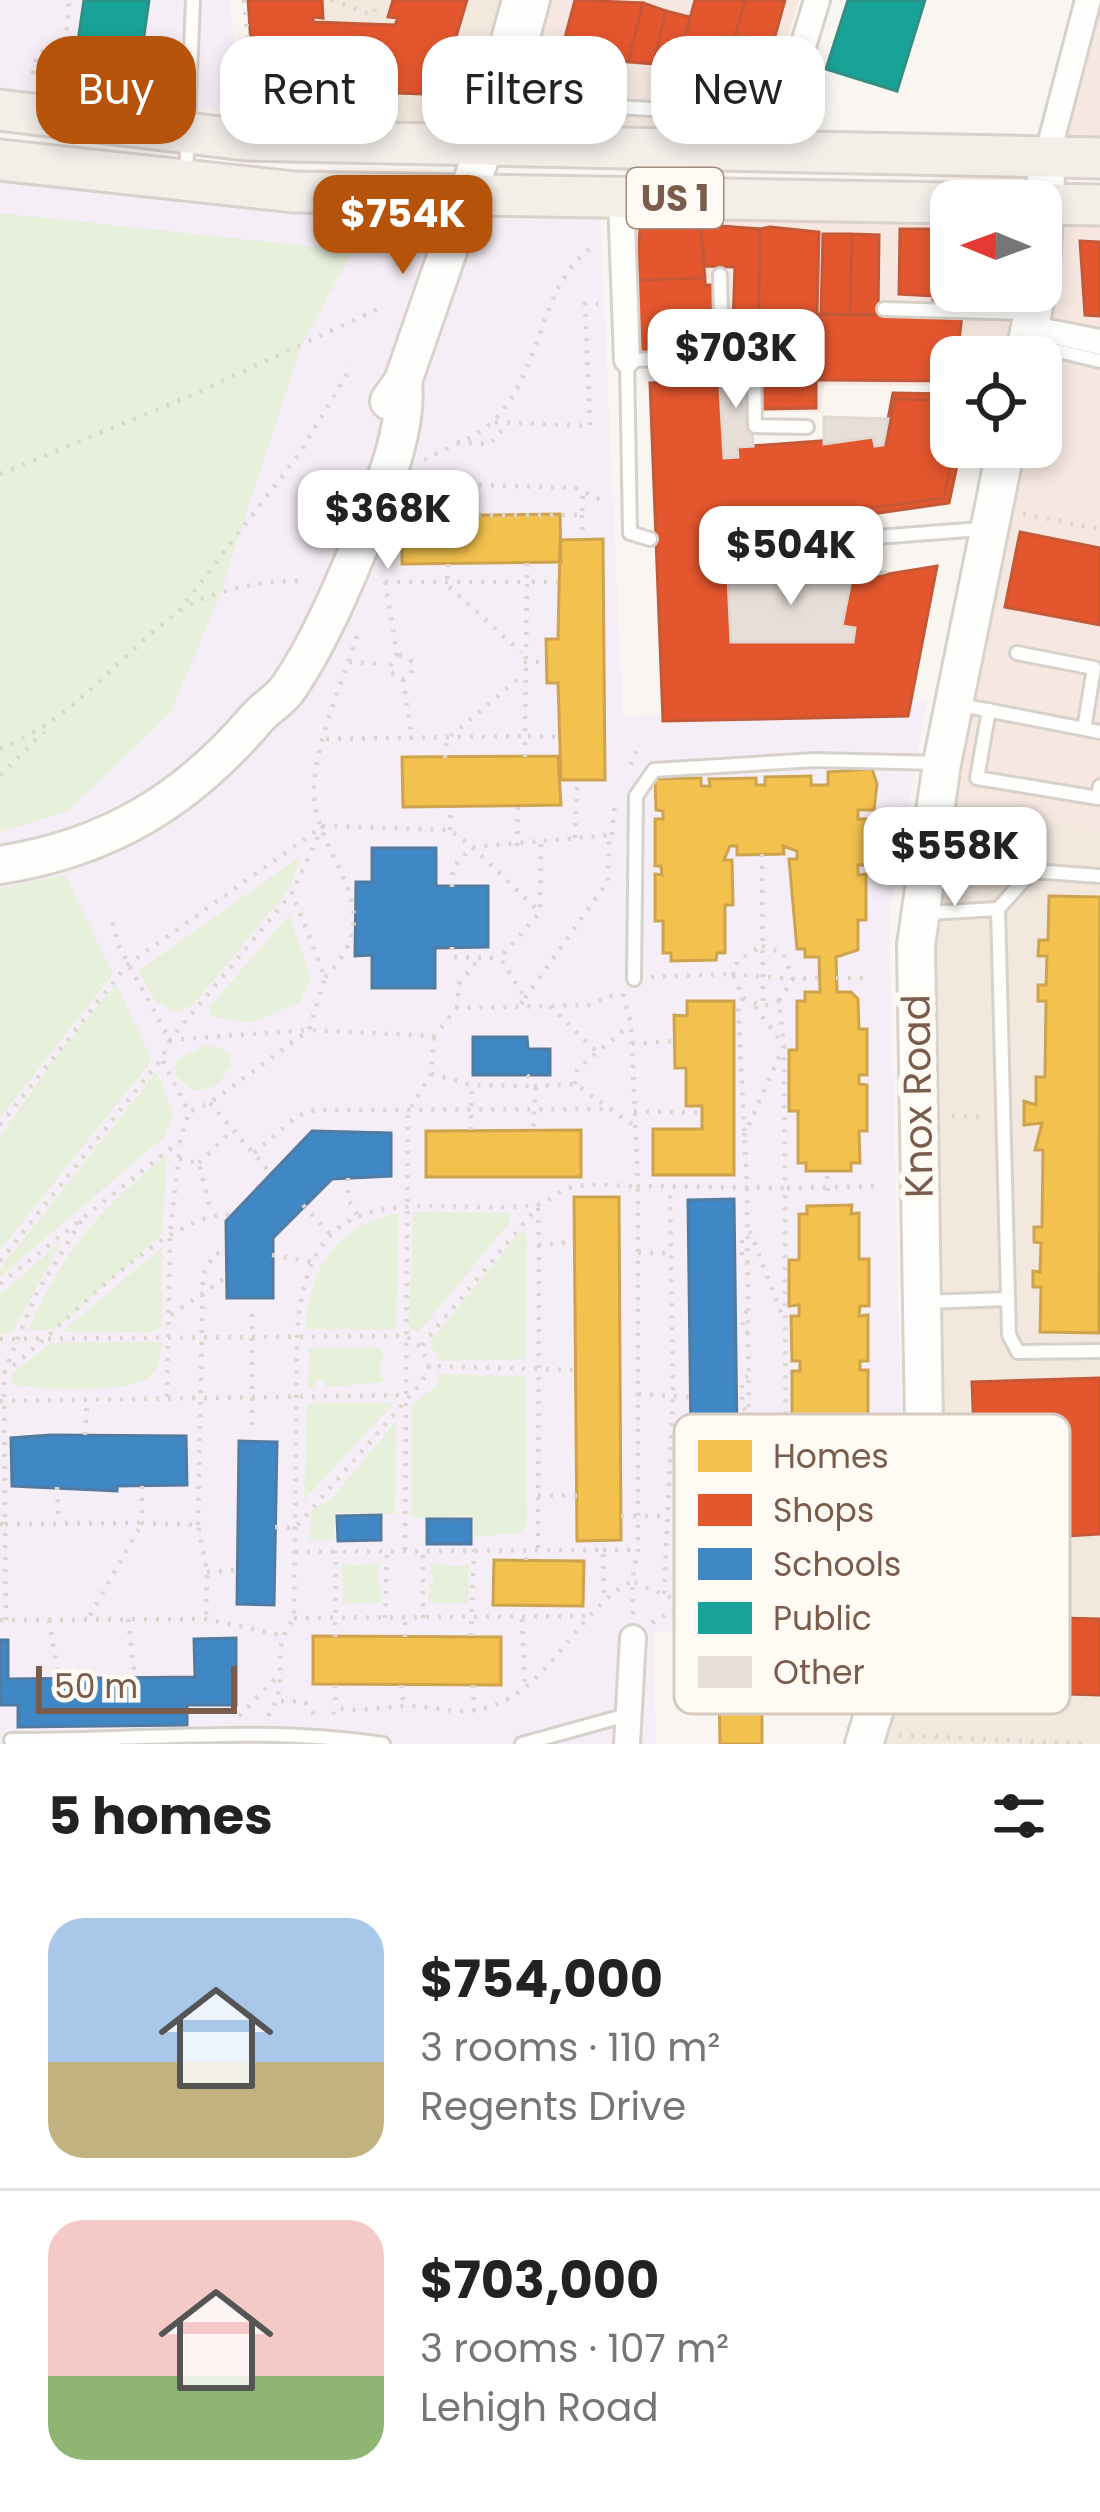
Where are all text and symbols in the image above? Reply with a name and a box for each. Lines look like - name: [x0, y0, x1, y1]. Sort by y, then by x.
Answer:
- chip: Buy: [36, 36, 196, 144]
- chip: Rent: [220, 36, 398, 144]
- chip: Filters: [422, 36, 627, 144]
- chip: New: [651, 36, 825, 144]
- road number: US 1: [627, 168, 723, 228]
- pin: $754K: [319, 175, 487, 277]
- north arrow: [930, 180, 1062, 312]
- map controls: [930, 180, 1062, 468]
- text: $754K: [340, 186, 466, 241]
- pin: $703K: [652, 309, 820, 411]
- text: $703K: [675, 320, 797, 375]
- button: locate: [930, 336, 1062, 468]
- pin: $368K: [304, 470, 472, 572]
- text: $368K: [325, 481, 451, 536]
- pin: $504K: [707, 506, 875, 608]
- text: $504K: [726, 517, 856, 572]
- pin: $558K: [871, 807, 1039, 909]
- text: $558K: [891, 818, 1019, 873]
- street label: Knox Road: [888, 994, 947, 1198]
- legend: [674, 1414, 1070, 1714]
- text: Homes: [773, 1433, 889, 1480]
- text: Shops: [773, 1487, 874, 1534]
- text: Schools: [773, 1541, 901, 1588]
- text: Public: [773, 1595, 872, 1642]
- text: Other: [773, 1649, 865, 1696]
- scale bar: [36, 1660, 237, 1713]
- text: 50 m: [54, 1663, 138, 1710]
- text: 5 homes: [48, 1780, 273, 1852]
- icon: filters: [986, 1783, 1052, 1849]
- text: $754,000: [420, 1943, 663, 2015]
- icon: home: [144, 1966, 288, 2110]
- text: 3 rooms · 110 m²: [420, 2020, 720, 2075]
- text: Regents Drive: [420, 2079, 686, 2134]
- text: $703,000: [420, 2244, 659, 2316]
- icon: home: [144, 2268, 288, 2412]
- text: 3 rooms · 107 m²: [420, 2321, 729, 2376]
- text: Lehigh Road: [420, 2380, 659, 2435]

